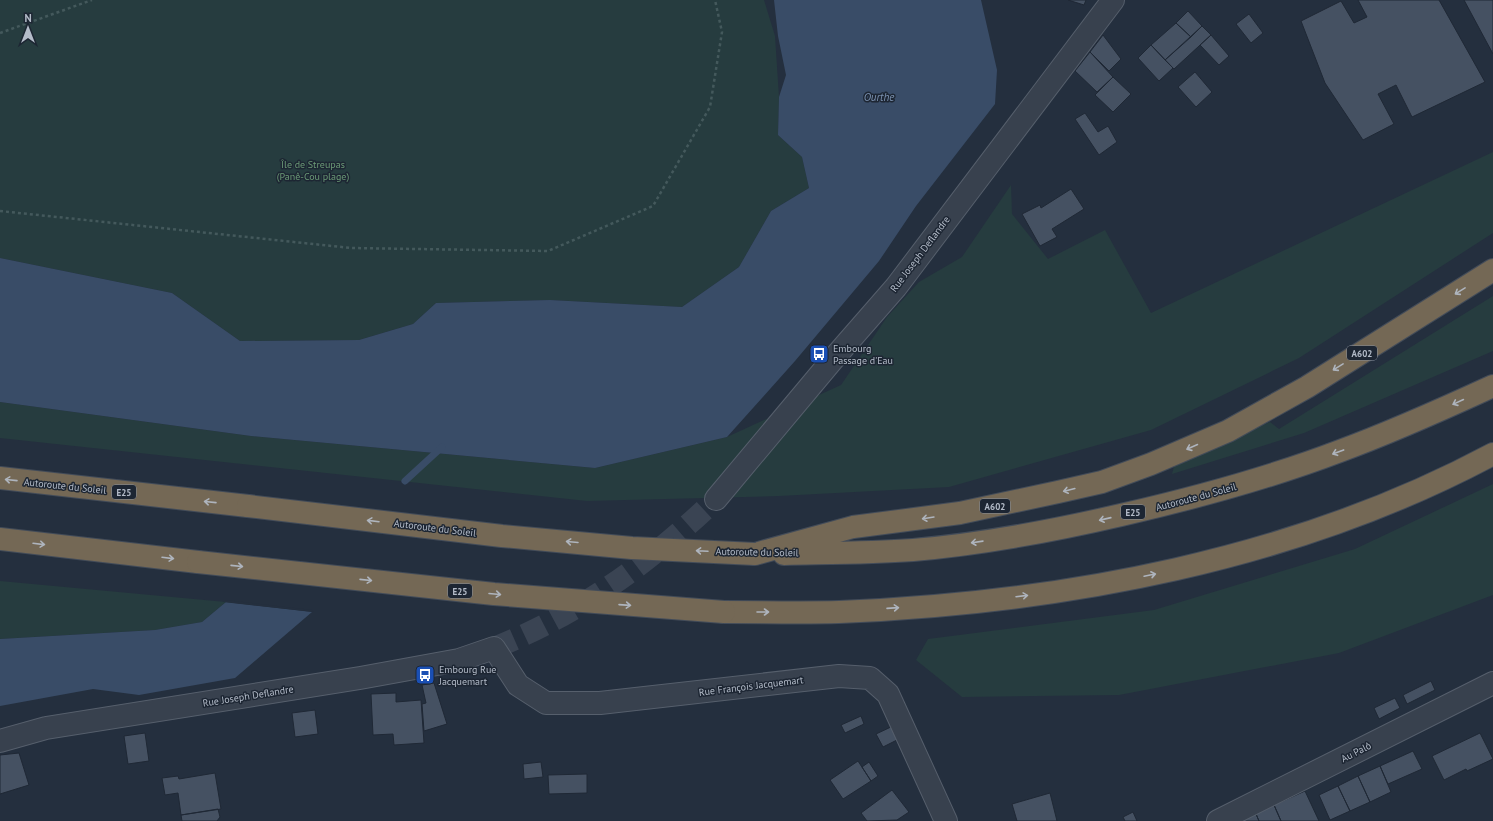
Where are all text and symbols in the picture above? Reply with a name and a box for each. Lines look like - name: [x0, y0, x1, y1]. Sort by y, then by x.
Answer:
- north arrow: [8, 8, 48, 48]
- text: N: [24, 11, 32, 25]
- water label: Ourthe: [864, 90, 894, 104]
- park label: Île de Streupas (Panê-Cou plage): [277, 158, 349, 183]
- street label: Rue Joseph Deflandre: [887, 213, 953, 295]
- one-way arrow: [1454, 287, 1466, 295]
- place label: Embourg Passage d'Eau: [833, 342, 893, 367]
- bus stop icon: Embourg Passage d'Eau: [808, 343, 830, 365]
- road number: A602: [1347, 346, 1377, 360]
- one-way arrow: [1332, 364, 1344, 372]
- one-way arrow: [1452, 399, 1464, 407]
- one-way arrow: [1186, 444, 1198, 451]
- one-way arrow: [1332, 449, 1344, 457]
- street label: Autoroute du Soleil: [23, 475, 107, 497]
- one-way arrow: [5, 476, 18, 483]
- street label: Autoroute du Soleil: [1154, 480, 1238, 514]
- road number: E25: [112, 485, 136, 499]
- one-way arrow: [1063, 486, 1076, 494]
- one-way arrow: [203, 498, 216, 506]
- road number: A602: [980, 499, 1010, 513]
- road number: E25: [1121, 505, 1145, 519]
- one-way arrow: [922, 514, 935, 522]
- one-way arrow: [1099, 516, 1112, 523]
- one-way arrow: [367, 517, 380, 525]
- street label: Autoroute du Soleil: [393, 517, 477, 540]
- one-way arrow: [971, 538, 984, 546]
- one-way arrow: [566, 539, 579, 546]
- one-way arrow: [32, 540, 45, 547]
- street label: Autoroute du Soleil: [716, 545, 799, 559]
- one-way arrow: [696, 547, 709, 555]
- one-way arrow: [161, 555, 174, 562]
- one-way arrow: [230, 562, 243, 570]
- one-way arrow: [1143, 570, 1156, 578]
- one-way arrow: [359, 577, 372, 584]
- road number: E25: [448, 584, 472, 598]
- one-way arrow: [488, 591, 501, 598]
- one-way arrow: [1015, 592, 1028, 600]
- one-way arrow: [618, 602, 631, 609]
- one-way arrow: [886, 605, 899, 612]
- one-way arrow: [756, 608, 769, 616]
- place label: Embourg Rue Jacquemart: [438, 663, 496, 688]
- bus stop icon: Embourg Rue Jacquemart: [414, 664, 436, 686]
- street label: Rue François Jacquemart: [698, 673, 805, 699]
- street label: Rue Joseph Deflandre: [202, 682, 294, 710]
- street label: Au Palô: [1339, 739, 1373, 765]

